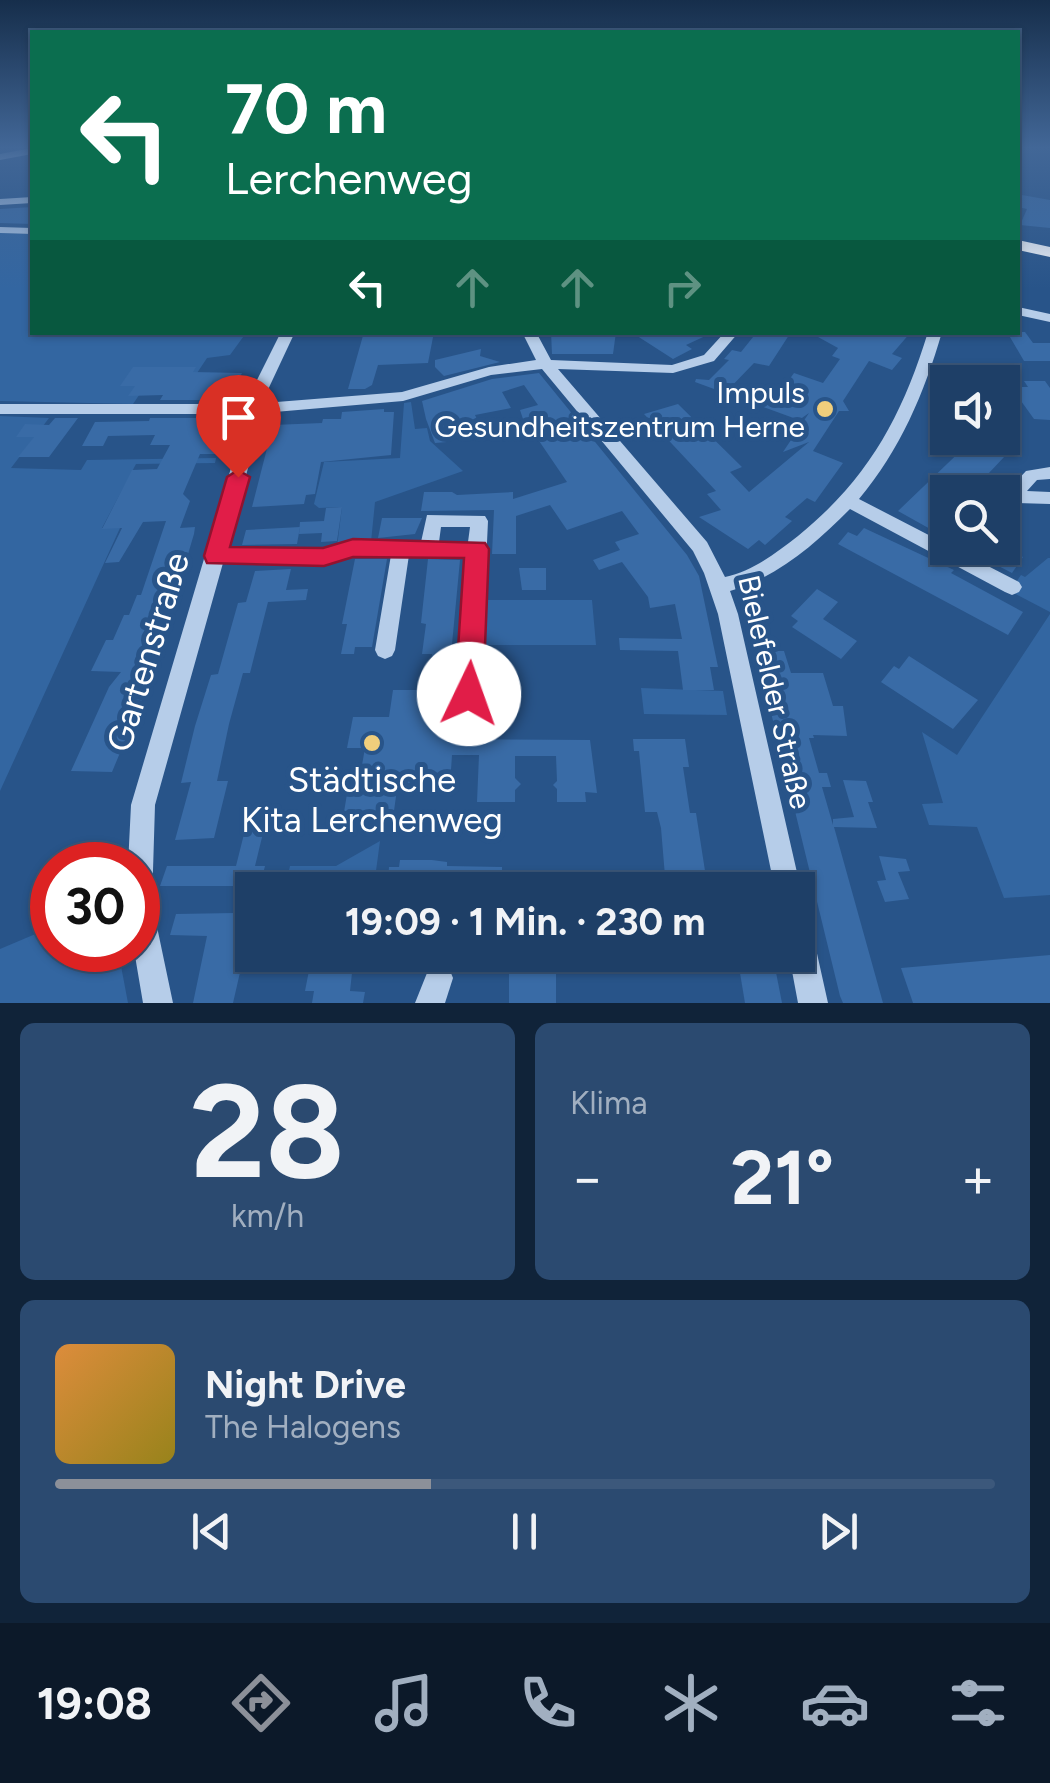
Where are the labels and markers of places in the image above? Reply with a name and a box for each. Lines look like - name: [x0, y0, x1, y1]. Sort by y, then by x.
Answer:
- place label: Impuls Gesundheitszentrum Herne: [434, 374, 805, 445]
- pin: [196, 375, 281, 478]
- marker: Impuls Gesundheitszentrum Herne: [814, 398, 836, 420]
- marker: Städtische Kita Lerchenweg: [361, 732, 383, 754]
- place label: Städtische Kita Lerchenweg: [241, 759, 503, 841]

